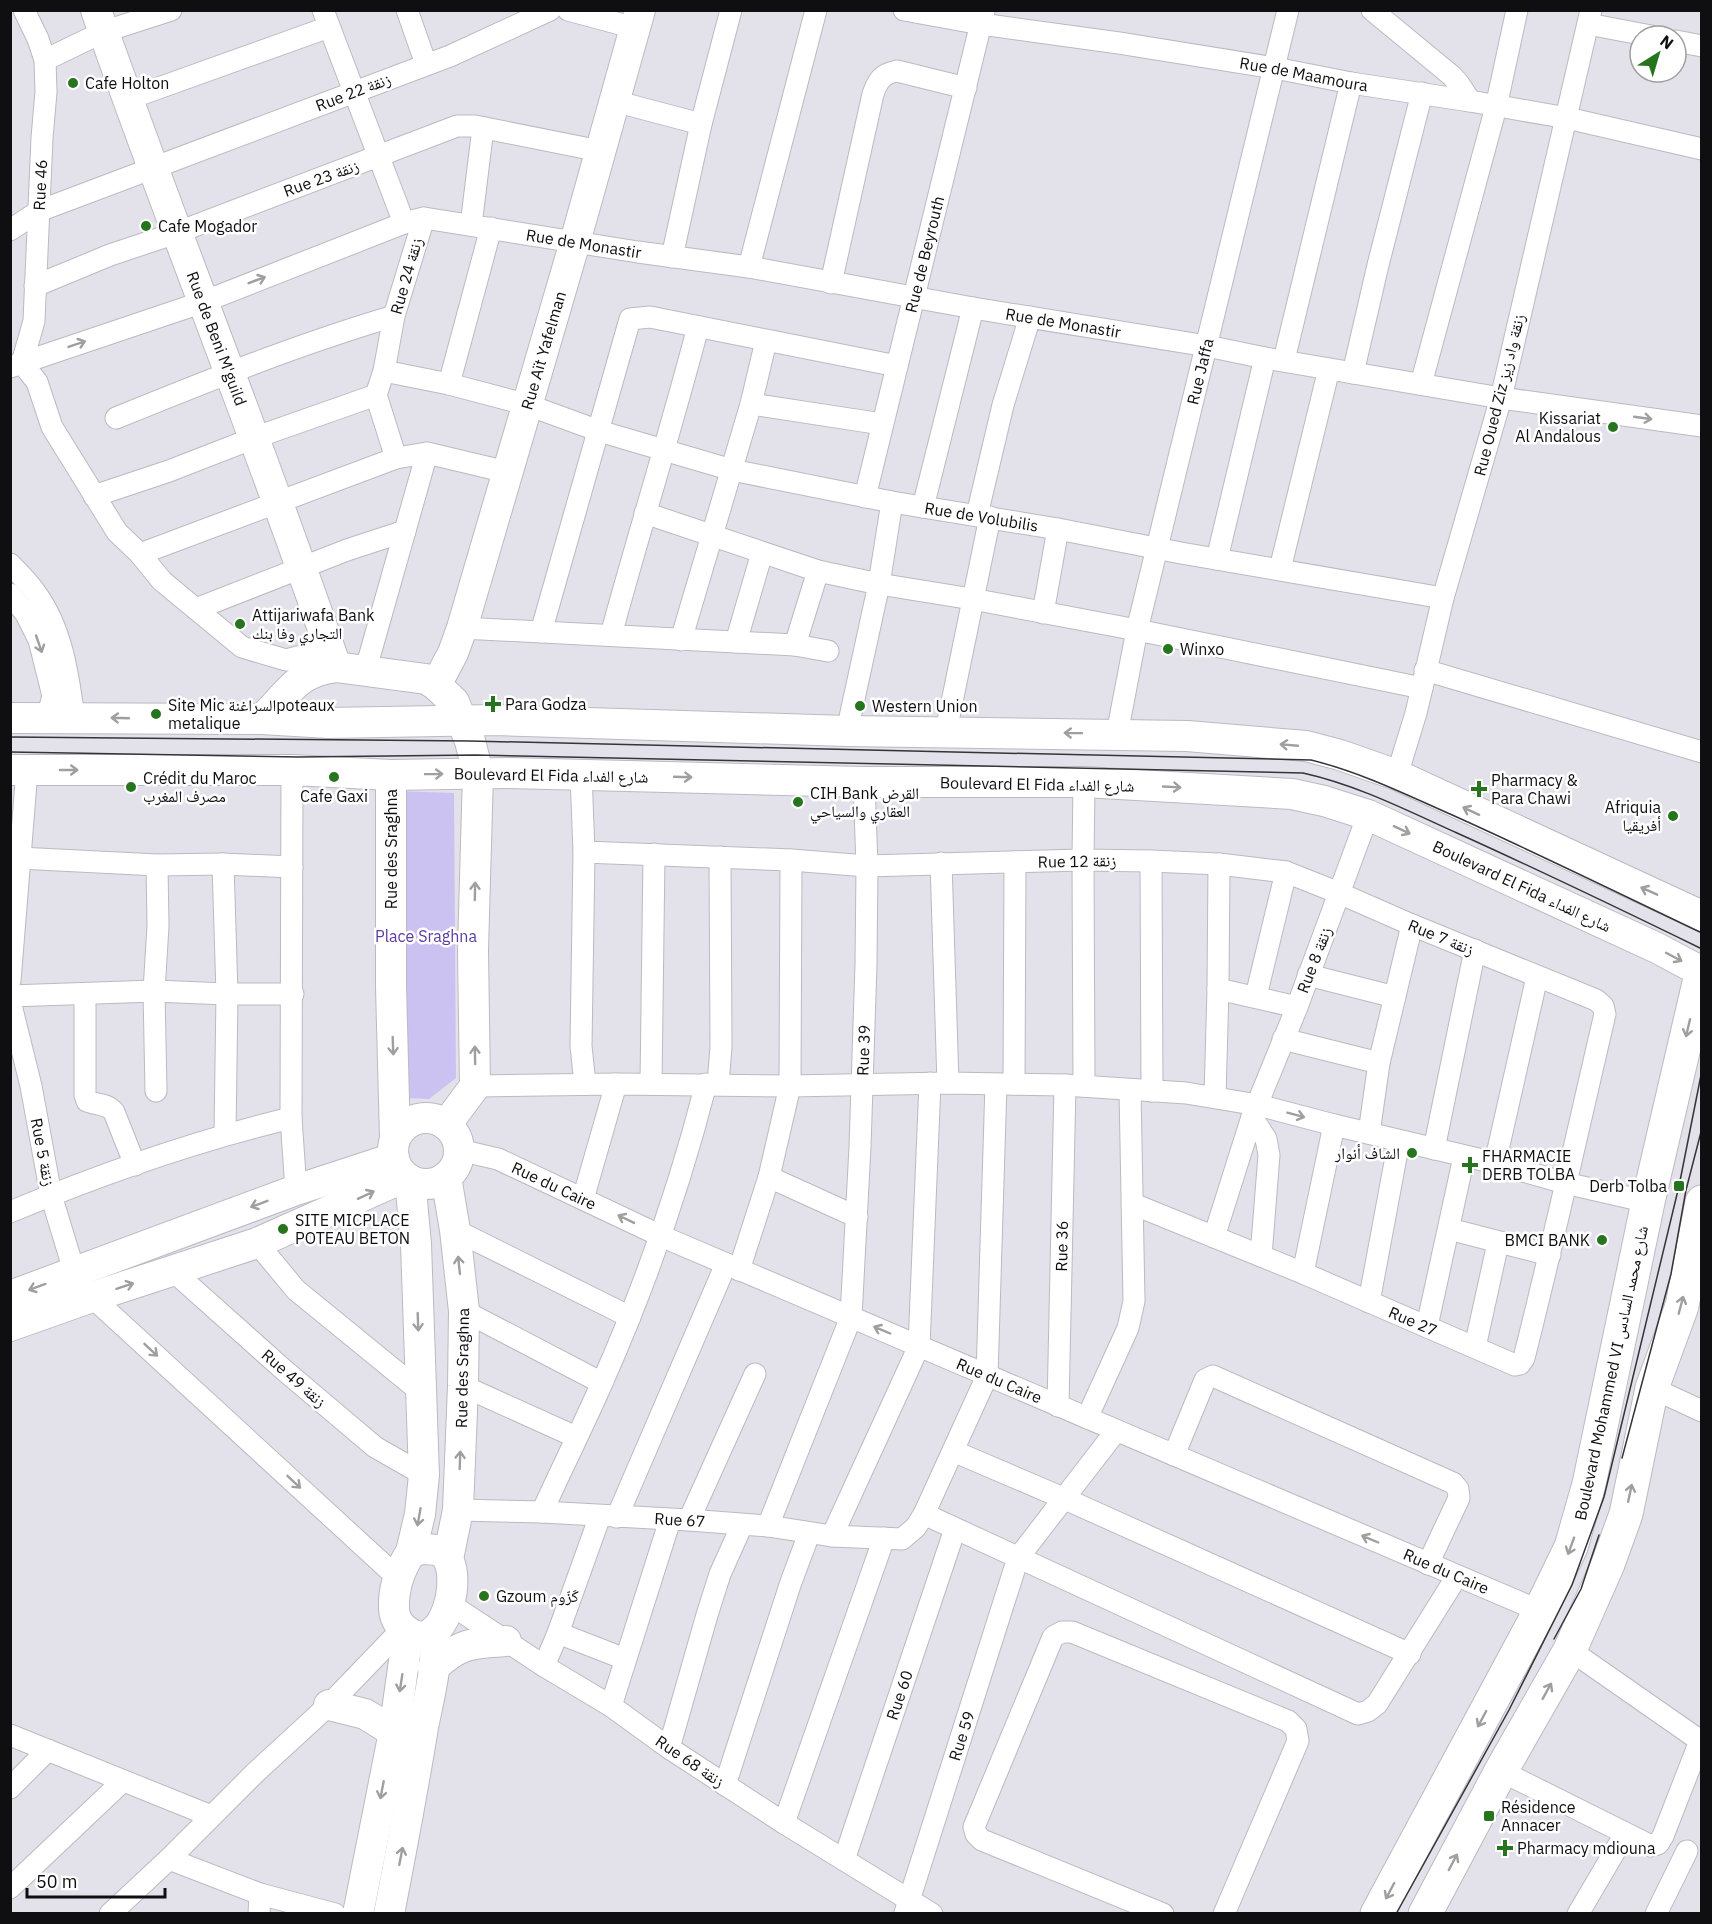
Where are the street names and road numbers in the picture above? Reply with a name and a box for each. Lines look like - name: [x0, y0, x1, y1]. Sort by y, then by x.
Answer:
- street label: Rue de Maamoura: [1238, 52, 1370, 96]
- street label: Rue 22 زنقة: [313, 69, 393, 115]
- street label: Rue 23 زنقة: [281, 155, 361, 201]
- street label: Rue 46: [29, 159, 51, 211]
- street label: Rue de Beyrouth: [901, 194, 948, 315]
- street label: Rue de Monastir: [525, 224, 643, 262]
- street label: Rue 24 زنقة: [386, 235, 426, 317]
- street label: Rue de Beni M'guild: [183, 269, 251, 408]
- street label: Rue Aït Yafelman: [516, 289, 570, 412]
- street label: Rue de Monastir: [1004, 303, 1122, 342]
- street label: Rue Oued Ziz زنقة واد زيز: [1469, 312, 1529, 478]
- street label: Rue Jaffa: [1182, 336, 1218, 407]
- street label: Rue de Volubilis: [923, 497, 1040, 536]
- street label: Boulevard El Fida شارع الفداء: [454, 763, 648, 788]
- street label: Boulevard El Fida شارع الفداء: [940, 772, 1134, 797]
- street label: Rue des Sraghna: [381, 788, 401, 909]
- street label: Boulevard El Fida شارع الفداء: [1429, 836, 1614, 937]
- street label: Rue 12 زنقة: [1037, 850, 1117, 872]
- street label: Rue 7 زنقة: [1405, 915, 1477, 959]
- street label: Rue 8 زنقة: [1292, 924, 1336, 996]
- street label: Rue 39: [852, 1024, 874, 1076]
- street label: Rue 5 زنقة: [27, 1116, 59, 1188]
- street label: Rue du Caire: [509, 1157, 600, 1214]
- street label: Rue 36: [1051, 1220, 1072, 1272]
- street label: Boulevard Mohammed VI شارع محمد السادس: [1570, 1224, 1653, 1522]
- street label: Rue 27: [1386, 1302, 1440, 1340]
- street label: Rue des Sraghna: [451, 1307, 473, 1428]
- street label: Rue 49 زنقة: [258, 1345, 330, 1411]
- street label: Rue du Caire: [953, 1353, 1045, 1407]
- street label: Rue 67: [654, 1508, 706, 1531]
- street label: Rue du Caire: [1400, 1544, 1492, 1598]
- street label: Rue 60: [882, 1668, 917, 1722]
- street label: Rue 59: [944, 1708, 979, 1763]
- street label: Rue 68 زنقة: [652, 1731, 728, 1791]

